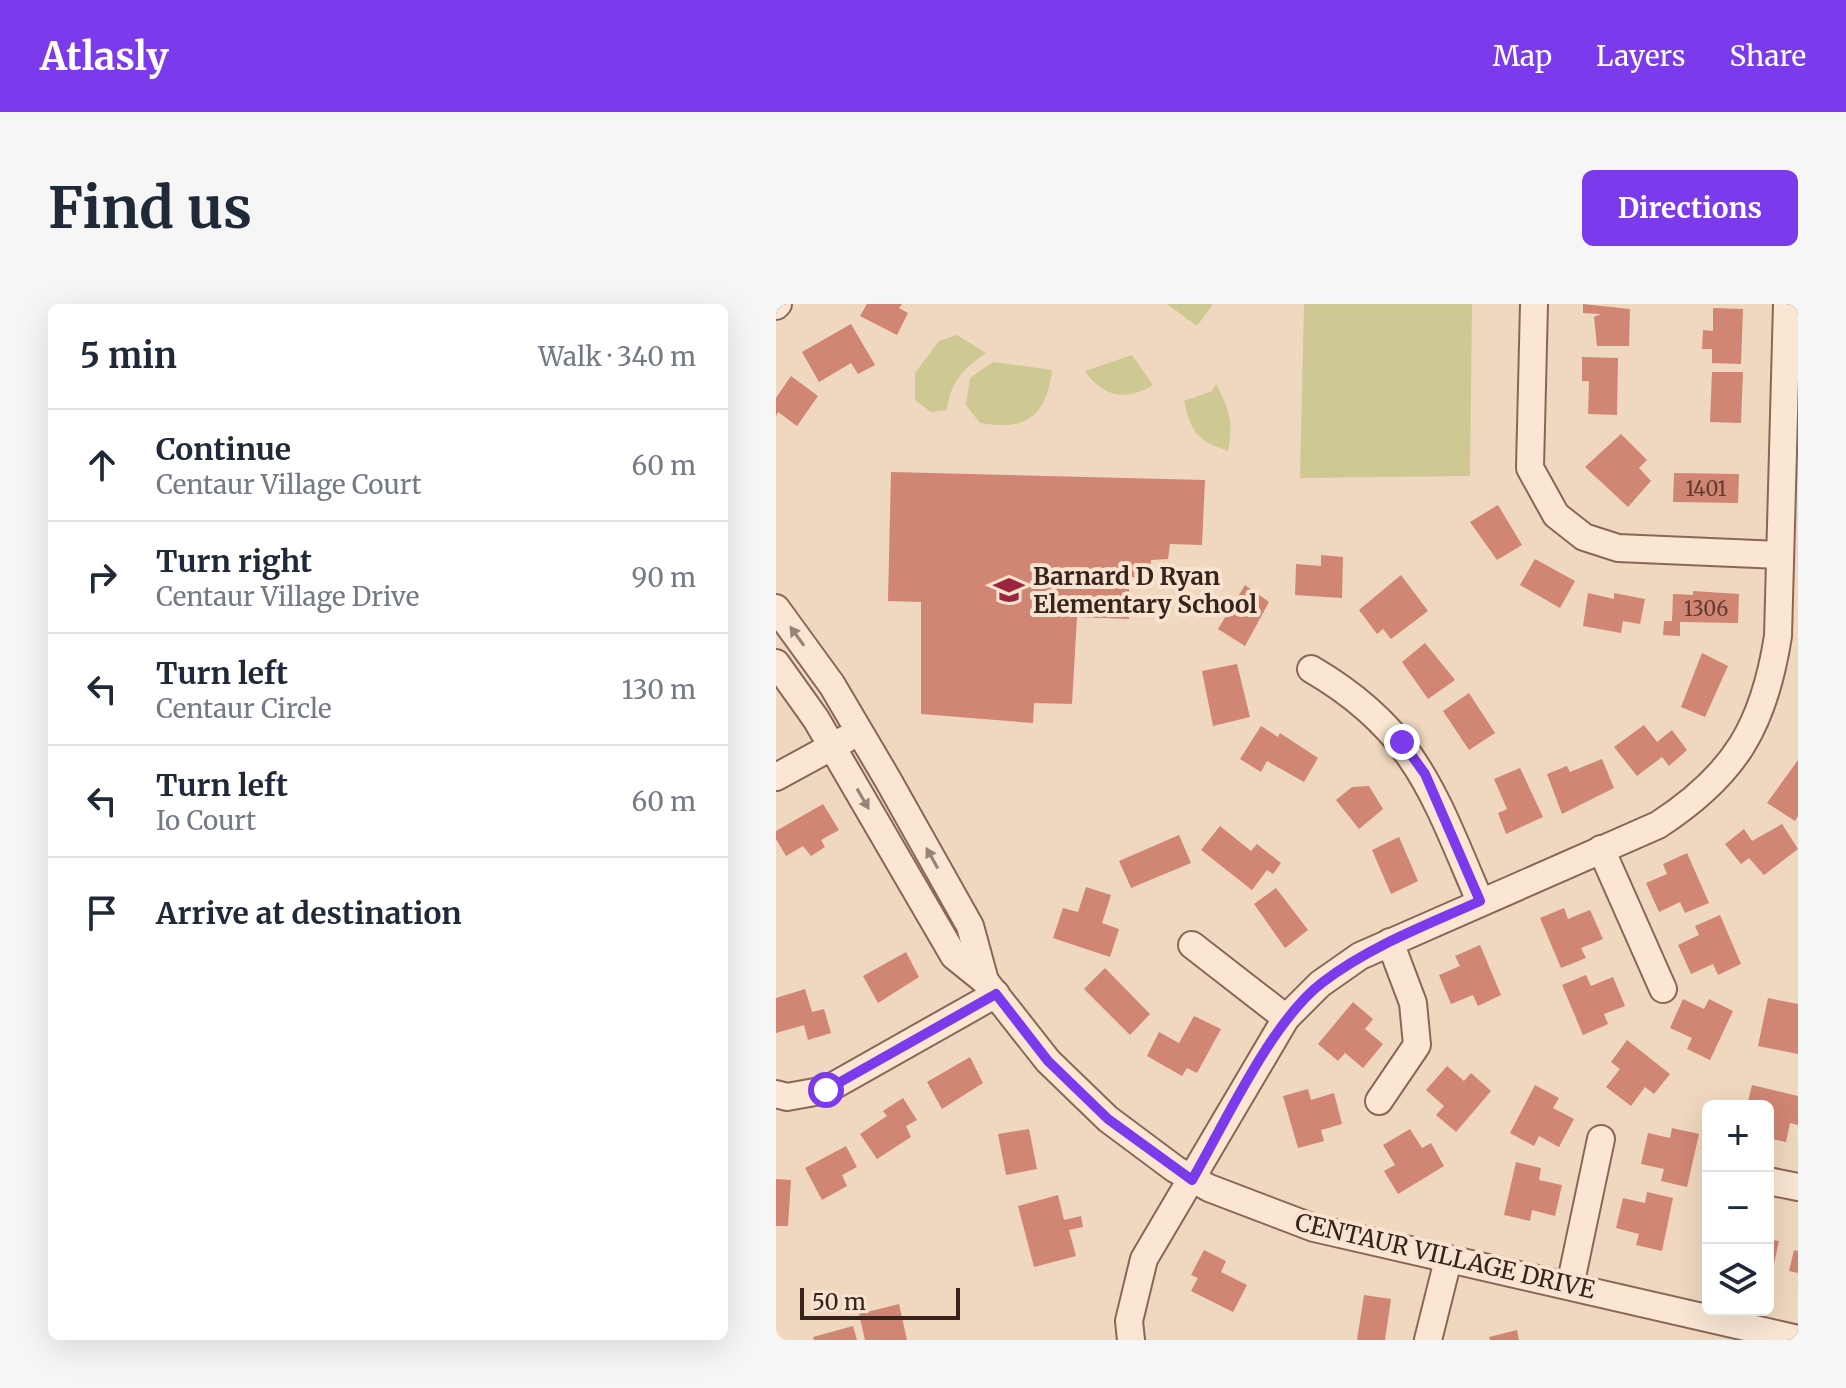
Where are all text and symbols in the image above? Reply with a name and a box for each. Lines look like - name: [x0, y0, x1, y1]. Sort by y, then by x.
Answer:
- text: Atlasly: [40, 33, 169, 80]
- text: Map: [1492, 38, 1552, 74]
- text: Layers: [1596, 38, 1685, 74]
- text: Share: [1729, 38, 1806, 74]
- button: Directions: [1582, 170, 1798, 246]
- text: Find us: [48, 173, 252, 243]
- text: 5 min: [80, 335, 177, 377]
- text: Walk · 340 m: [538, 340, 696, 373]
- text: Continue: [156, 430, 291, 468]
- icon: ahead: [80, 443, 124, 487]
- text: 60 m: [632, 449, 696, 482]
- text: Centaur Village Court: [156, 468, 422, 501]
- house number: 1401: [1685, 476, 1727, 501]
- text: Turn right: [156, 542, 312, 580]
- icon: right: [80, 555, 124, 599]
- text: 90 m: [632, 561, 696, 594]
- place label: Barnard D Ryan Elementary School: [1033, 561, 1257, 620]
- school or university icon: Barnard D Ryan Elementary School: [992, 573, 1026, 607]
- text: Centaur Village Drive: [156, 580, 419, 613]
- house number: 1306: [1684, 596, 1728, 621]
- one-way arrow: [790, 626, 805, 647]
- text: Turn left: [156, 654, 288, 692]
- icon: left: [80, 667, 124, 711]
- text: 130 m: [622, 673, 696, 706]
- text: Centaur Circle: [156, 692, 332, 725]
- route end: [1384, 724, 1420, 760]
- text: Turn left: [156, 766, 288, 804]
- icon: left: [80, 779, 124, 823]
- text: 60 m: [632, 785, 696, 818]
- one-way arrow: [856, 788, 870, 810]
- text: Io Court: [156, 804, 256, 837]
- one-way arrow: [925, 847, 939, 869]
- icon: arrive: [80, 891, 124, 935]
- text: Arrive at destination: [156, 894, 462, 932]
- route start: [808, 1072, 844, 1108]
- map controls: [1702, 1100, 1774, 1316]
- button: +: [1702, 1100, 1774, 1172]
- button: −: [1702, 1172, 1774, 1244]
- street label: CENTAUR VILLAGE DRIVE: [1292, 1206, 1599, 1306]
- button: layers: [1702, 1244, 1774, 1316]
- scale bar: [800, 1284, 960, 1320]
- text: 50 m: [812, 1288, 866, 1316]

